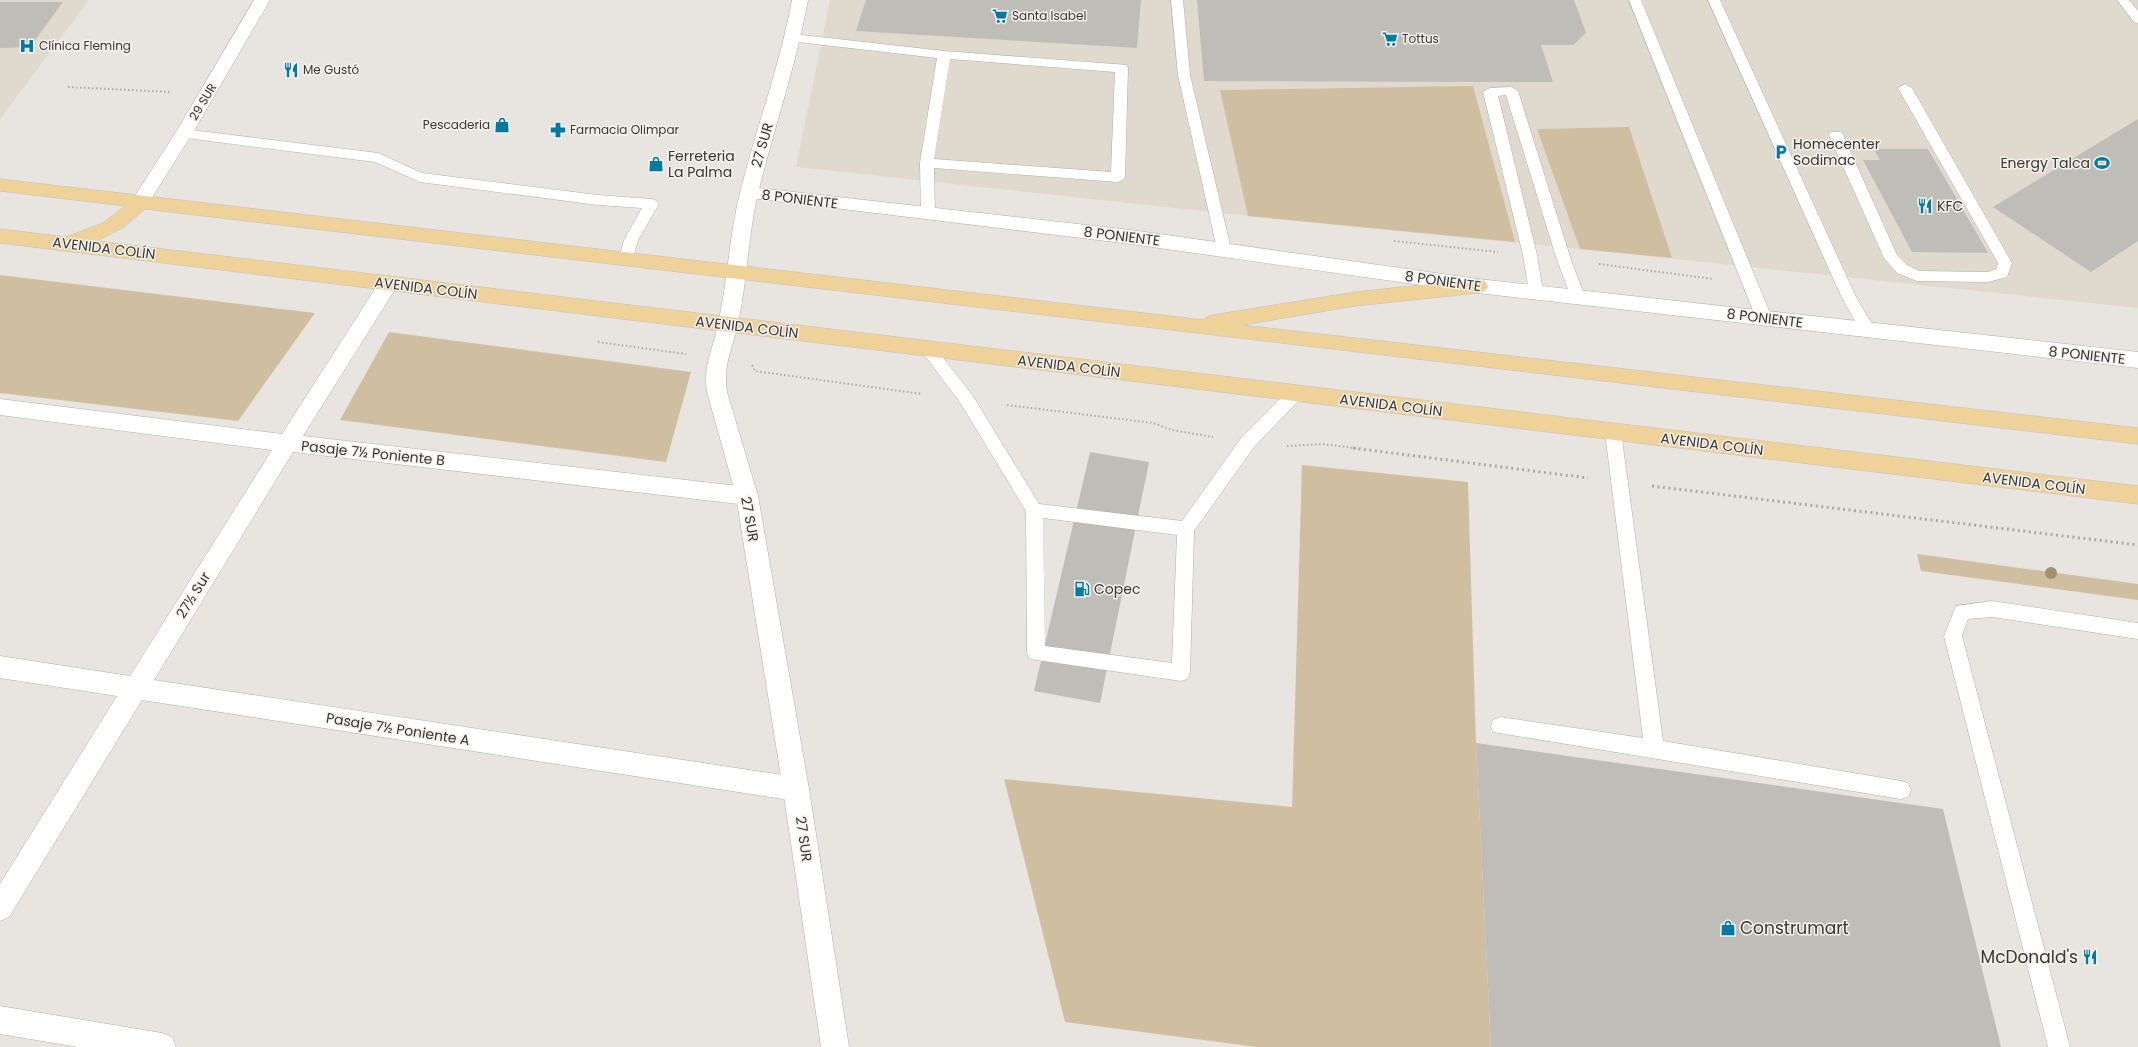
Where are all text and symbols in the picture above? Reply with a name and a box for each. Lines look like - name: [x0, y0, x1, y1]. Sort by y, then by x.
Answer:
- supermarket icon: Santa Isabel: [991, 7, 1009, 25]
- place label: Santa Isabel: [1012, 7, 1086, 24]
- supermarket icon: Tottus: [1381, 30, 1399, 48]
- place label: Tottus: [1402, 30, 1439, 47]
- hospital icon: Clínica Fleming: [18, 37, 36, 55]
- place label: Clínica Fleming: [39, 37, 131, 54]
- restaurant icon: Me Gustó: [282, 61, 300, 79]
- place label: Me Gustó: [303, 61, 360, 78]
- street label: 29 SUR: [185, 80, 220, 123]
- place label: Pescaderia: [423, 116, 490, 133]
- shop icon: Pescaderia: [493, 116, 511, 134]
- street label: 27 SUR: [746, 120, 778, 170]
- pharmacy icon: Farmacia Olimpar: [549, 121, 567, 139]
- place label: Farmacia Olimpar: [570, 121, 680, 138]
- place label: Homecenter Sodimac: [1793, 134, 1880, 170]
- parking icon: Homecenter Sodimac: [1772, 143, 1790, 161]
- place label: Ferreteria La Palma: [668, 146, 735, 182]
- place label: Energy Talca: [2000, 153, 2090, 173]
- sports icon: Energy Talca: [2093, 154, 2111, 172]
- shop icon: Ferreteria La Palma: [647, 155, 665, 173]
- street label: 8 PONIENTE: [761, 184, 839, 214]
- place label: KFC: [1937, 196, 1963, 216]
- restaurant icon: KFC: [1916, 197, 1934, 215]
- street label: 8 PONIENTE: [1083, 221, 1161, 251]
- street label: AVENIDA COLÍN: [51, 232, 157, 264]
- street label: 8 PONIENTE: [1404, 266, 1482, 296]
- street label: AVENIDA COLÍN: [373, 272, 479, 304]
- street label: 8 PONIENTE: [1726, 303, 1804, 333]
- street label: AVENIDA COLÍN: [694, 311, 800, 343]
- street label: 8 PONIENTE: [2048, 341, 2126, 369]
- street label: AVENIDA COLÍN: [1016, 350, 1122, 382]
- street label: AVENIDA COLÍN: [1338, 389, 1444, 421]
- street label: AVENIDA COLÍN: [1659, 428, 1765, 460]
- street label: Pasaje 7½ Poniente B: [300, 436, 446, 470]
- street label: AVENIDA COLÍN: [1981, 467, 2087, 499]
- street label: 27 SUR: [736, 495, 764, 543]
- street label: 27½ Sur: [171, 568, 215, 622]
- place label: Copec: [1094, 579, 1140, 599]
- fuel station icon: Copec: [1073, 580, 1091, 598]
- street label: Pasaje 7½ Poniente A: [325, 708, 471, 750]
- street label: 27 SUR: [791, 815, 817, 863]
- place label: Construmart: [1740, 916, 1849, 940]
- shop icon: Construmart: [1719, 919, 1737, 937]
- place label: McDonald's: [1981, 945, 2078, 969]
- restaurant icon: McDonald's: [2081, 948, 2099, 966]

